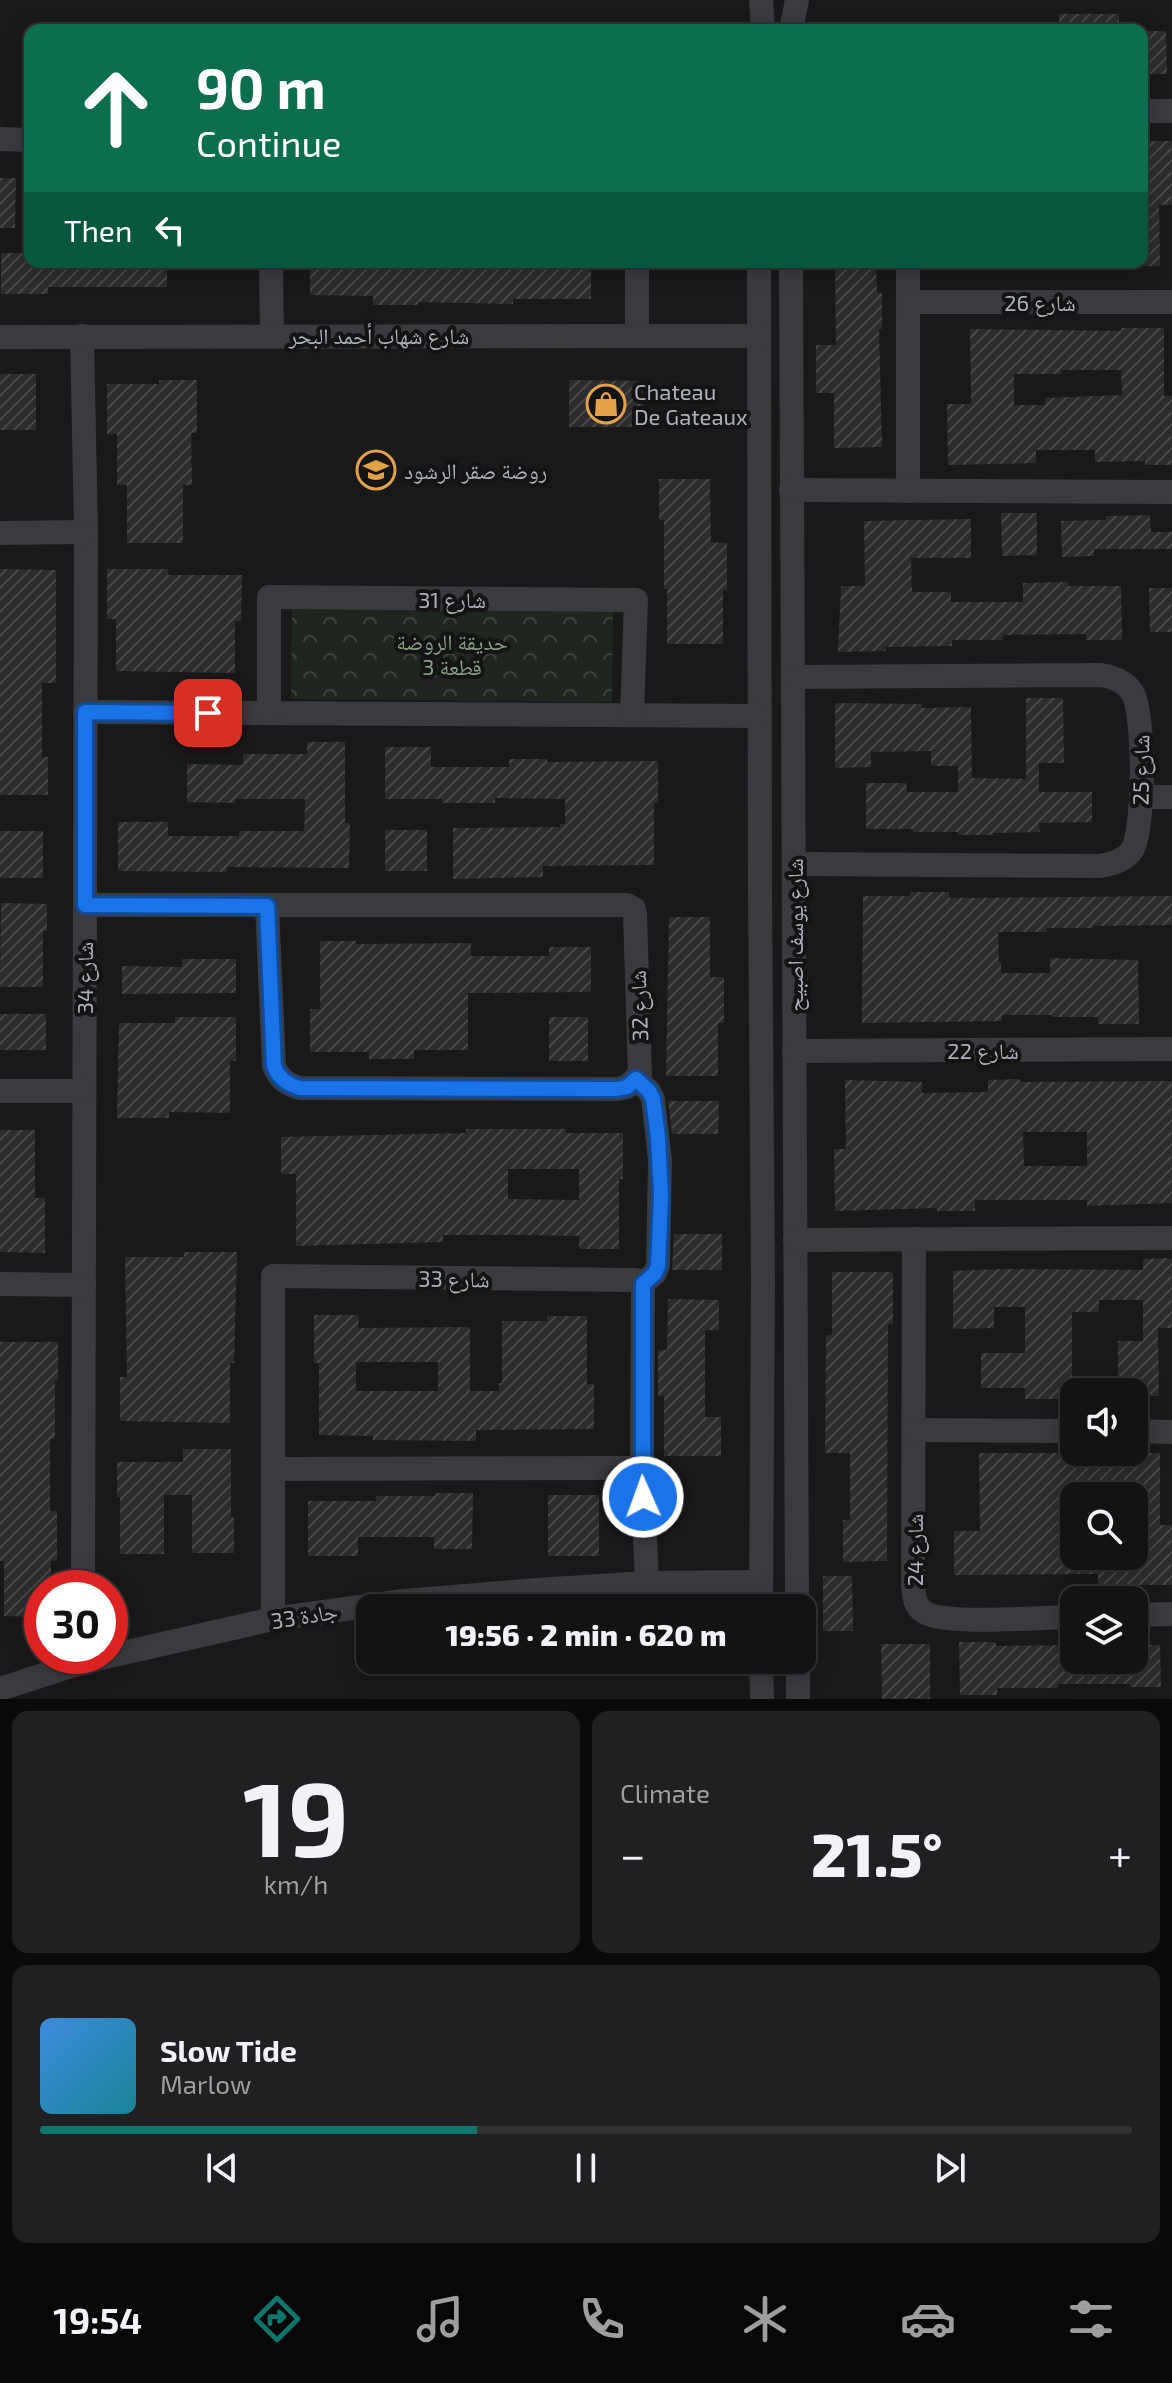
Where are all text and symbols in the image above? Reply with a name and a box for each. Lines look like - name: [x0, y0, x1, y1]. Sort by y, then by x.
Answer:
- text: 90 m: [196, 53, 326, 120]
- icon: ahead: [64, 56, 168, 160]
- text: Continue: [196, 121, 341, 164]
- icon: left: [148, 208, 192, 252]
- text: Then: [64, 212, 132, 248]
- street label: شارع 26: [1004, 289, 1076, 317]
- street label: شارع شهاب أحمد البحر: [288, 322, 469, 350]
- place label: Chateau De Gateaux: [634, 378, 748, 429]
- shop icon: Chateau De Gateaux: [585, 383, 627, 425]
- school or university icon: روضة صقر الرشود: [355, 449, 397, 491]
- place label: روضة صقر الرشود: [404, 457, 547, 484]
- street label: شارع 31: [418, 586, 486, 614]
- park label: حديقة الروضة قطعة 3: [396, 628, 508, 679]
- pin: [174, 679, 242, 747]
- icon: arrive: [186, 691, 230, 735]
- street label: شارع 25: [1126, 734, 1156, 806]
- street label: شارع يوسف اصبيح: [781, 858, 809, 1012]
- street label: شارع 34: [71, 942, 99, 1014]
- street label: شارع 32: [624, 970, 654, 1042]
- street label: شارع 22: [947, 1037, 1019, 1065]
- street label: شارع 33: [418, 1264, 490, 1294]
- map controls: [1060, 1378, 1148, 1674]
- button: sound: [1060, 1378, 1148, 1466]
- position arrow: [601, 1455, 685, 1539]
- button: search: [1060, 1482, 1148, 1570]
- street label: شارع 24: [901, 1514, 929, 1586]
- speed limit sign: 30: [24, 1570, 128, 1674]
- button: layers: [1060, 1586, 1148, 1674]
- street label: جادة 33: [269, 1597, 339, 1633]
- text: 19:56 · 2 min · 620 m: [445, 1616, 727, 1652]
- text: 19: [243, 1753, 349, 1878]
- text: Climate: [620, 1777, 710, 1808]
- text: 21.5°: [811, 1817, 942, 1889]
- text: −: [620, 1827, 646, 1880]
- text: +: [1108, 1827, 1132, 1880]
- text: km/h: [264, 1868, 328, 1899]
- text: Slow Tide: [160, 2032, 297, 2068]
- text: Marlow: [160, 2068, 251, 2099]
- icon: previous: [200, 2146, 244, 2190]
- icon: pause: [564, 2146, 608, 2190]
- icon: next: [928, 2146, 972, 2190]
- icon: directions: [249, 2291, 305, 2347]
- icon: music: [412, 2291, 468, 2347]
- icon: phone: [574, 2291, 630, 2347]
- icon: climate: [737, 2291, 793, 2347]
- icon: car: [900, 2291, 956, 2347]
- icon: filters: [1063, 2291, 1119, 2347]
- text: 19:54: [53, 2298, 142, 2341]

